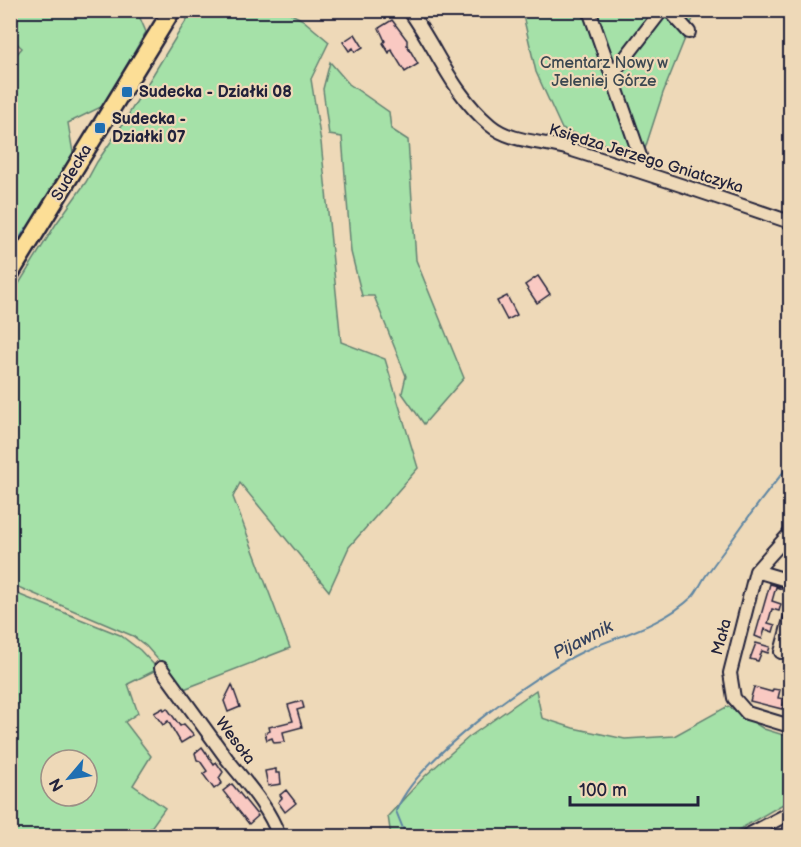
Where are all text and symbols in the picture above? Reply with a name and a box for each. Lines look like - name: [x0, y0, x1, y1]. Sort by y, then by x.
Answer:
- park label: Cmentarz Nowy w Jeleniej Górze: [540, 54, 668, 91]
- place label: Sudecka - Działki 08: [139, 83, 292, 102]
- marker: Sudecka - Działki 08: [120, 85, 134, 99]
- place label: Sudecka - Działki 07: [112, 110, 186, 147]
- street label: Księdza Jerzego Gniatczyka: [547, 120, 745, 198]
- marker: Sudecka - Działki 07: [93, 121, 107, 135]
- street label: Sudecka: [48, 141, 96, 205]
- water label: Pijawnik: [549, 615, 618, 664]
- street label: Mała: [708, 617, 736, 657]
- street label: Wesoła: [211, 714, 259, 768]
- north arrow: [39, 748, 99, 808]
- scale bar: [570, 769, 698, 807]
- text: N: [46, 775, 68, 794]
- text: 100 m: [579, 780, 627, 801]

